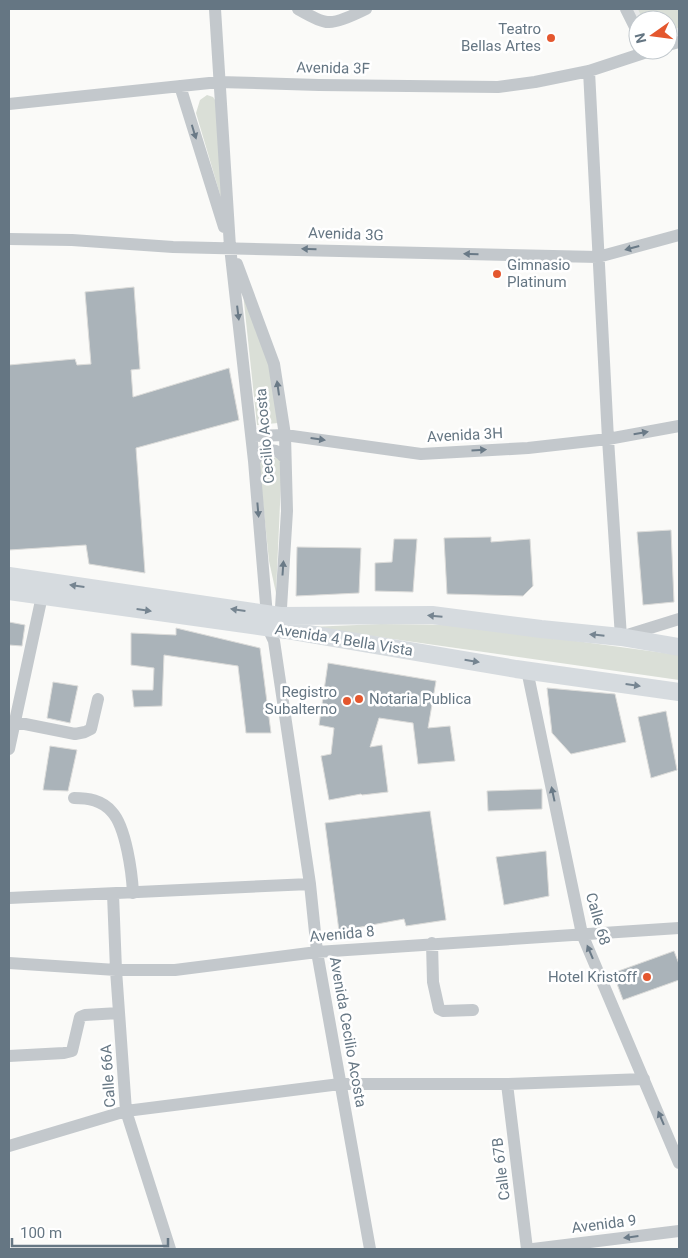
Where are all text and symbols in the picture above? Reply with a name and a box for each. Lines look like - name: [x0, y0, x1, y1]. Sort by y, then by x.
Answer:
- north arrow: [628, 10, 678, 60]
- place label: Teatro Bellas Artes: [461, 20, 541, 55]
- text: N: [631, 31, 649, 45]
- marker: Teatro Bellas Artes: [545, 32, 557, 44]
- street label: Avenida 3F: [296, 58, 370, 78]
- one-way arrow: [191, 125, 199, 140]
- street label: Avenida 3G: [308, 224, 384, 244]
- one-way arrow: [625, 244, 640, 252]
- one-way arrow: [300, 245, 316, 253]
- one-way arrow: [463, 250, 479, 258]
- place label: Gimnasio Platinum: [507, 256, 570, 291]
- marker: Gimnasio Platinum: [491, 268, 503, 280]
- one-way arrow: [234, 305, 242, 321]
- one-way arrow: [274, 380, 282, 396]
- street label: Cecilio Acosta: [252, 387, 278, 485]
- street label: Avenida 3H: [427, 424, 503, 446]
- one-way arrow: [633, 428, 649, 436]
- one-way arrow: [310, 436, 326, 444]
- one-way arrow: [471, 446, 487, 454]
- one-way arrow: [255, 502, 263, 518]
- one-way arrow: [280, 559, 288, 575]
- one-way arrow: [69, 582, 85, 590]
- one-way arrow: [136, 606, 152, 614]
- one-way arrow: [230, 606, 246, 614]
- one-way arrow: [427, 612, 443, 620]
- street label: Avenida 4 Bella Vista: [274, 620, 414, 660]
- one-way arrow: [588, 630, 604, 638]
- one-way arrow: [465, 658, 481, 666]
- one-way arrow: [625, 682, 641, 690]
- place label: Registro Subalterno: [265, 683, 337, 718]
- place label: Notaria Publica: [369, 690, 471, 708]
- marker: Notaria Publica: [353, 693, 365, 705]
- marker: Registro Subalterno: [341, 695, 353, 707]
- one-way arrow: [549, 787, 557, 802]
- street label: Calle 68: [582, 891, 614, 947]
- street label: Avenida 8: [309, 922, 375, 946]
- one-way arrow: [585, 945, 593, 959]
- street label: Avenida Cecilio Acosta: [326, 955, 370, 1109]
- place label: Hotel Kristoff: [548, 968, 638, 986]
- marker: Hotel Kristoff: [641, 971, 653, 983]
- street label: Calle 66A: [97, 1043, 119, 1108]
- one-way arrow: [656, 1111, 664, 1125]
- street label: Calle 67B: [488, 1137, 514, 1201]
- street label: Avenida 9: [571, 1211, 637, 1237]
- scale bar: [12, 1216, 169, 1248]
- text: 100 m: [20, 1224, 62, 1242]
- one-way arrow: [623, 1233, 639, 1241]

